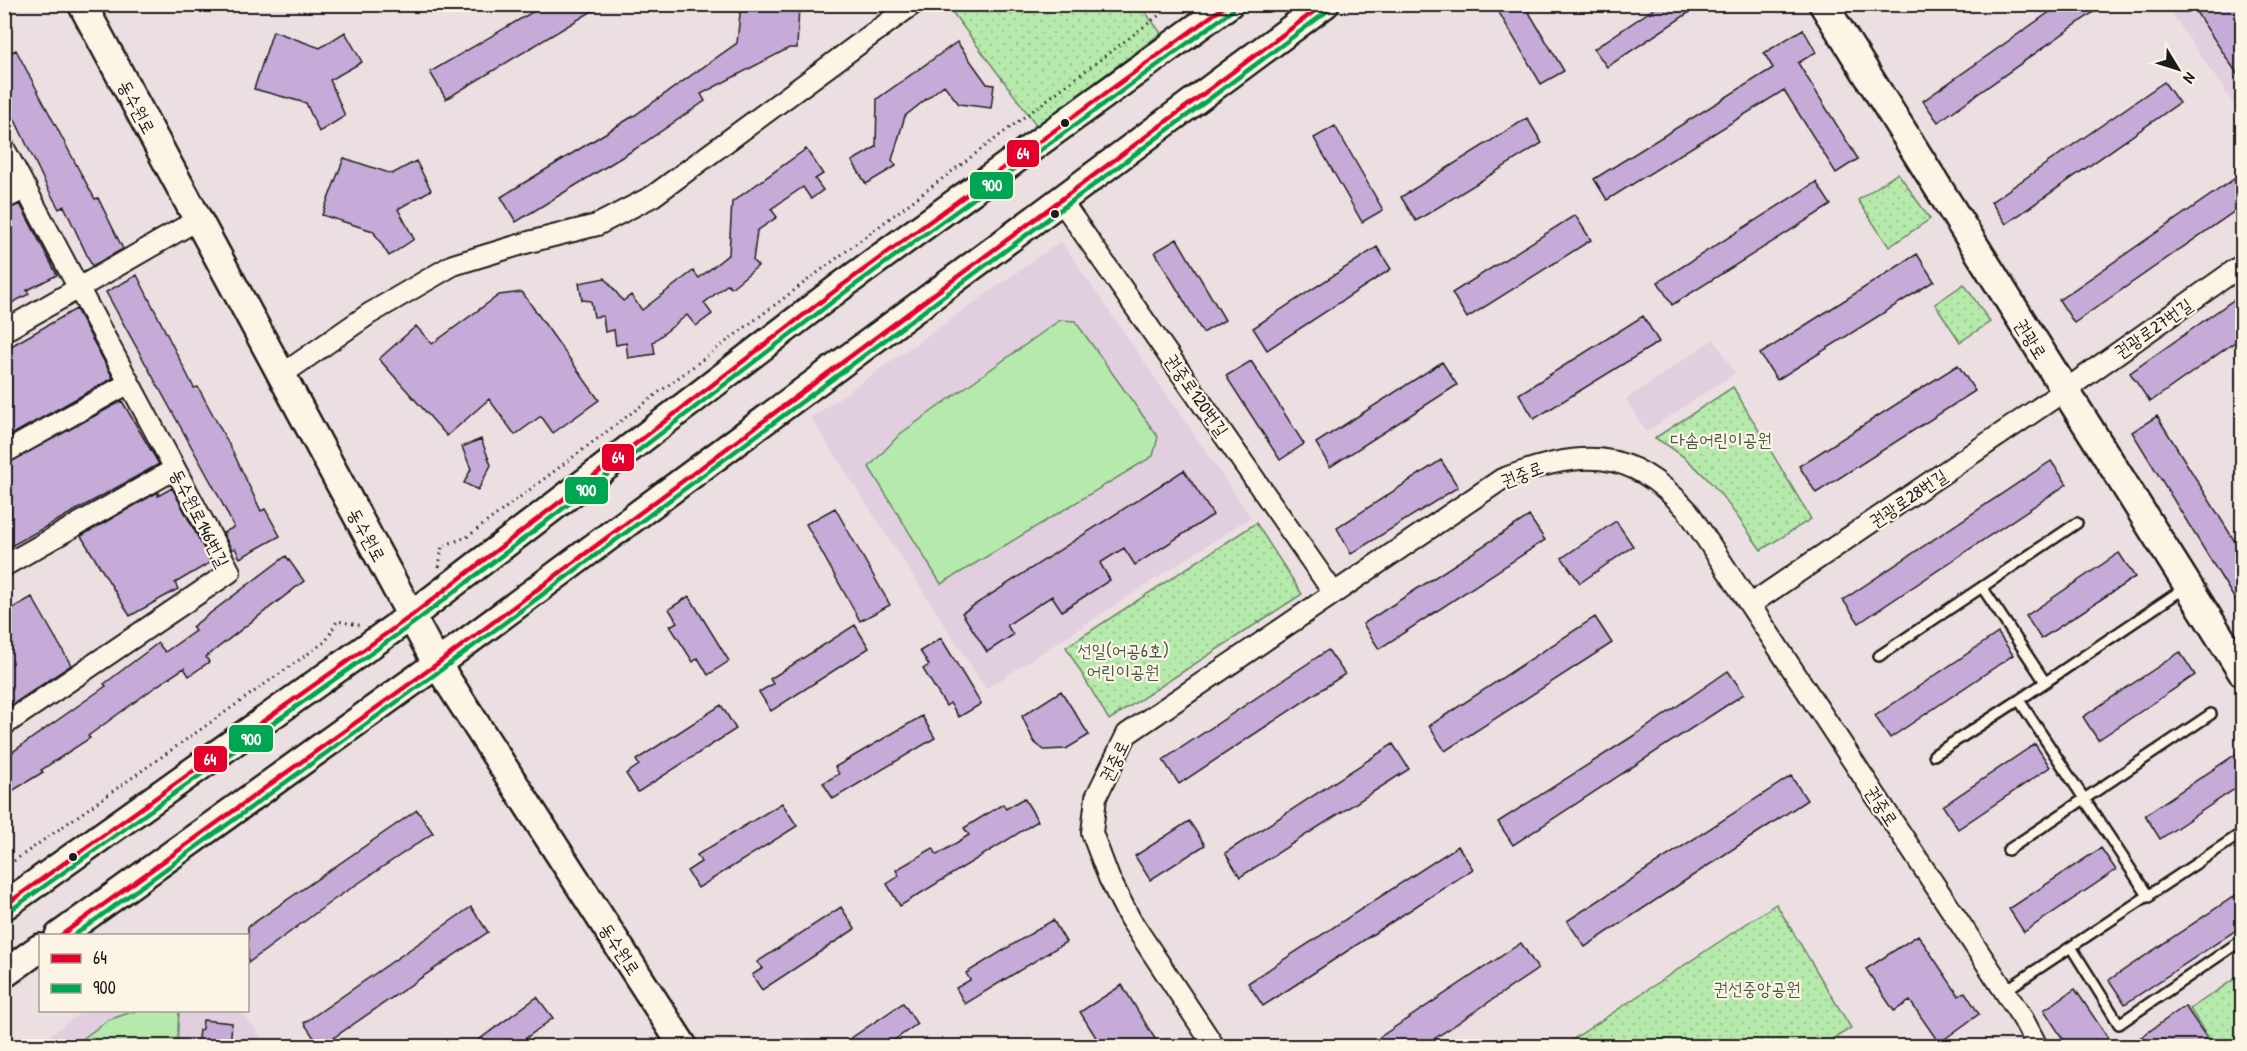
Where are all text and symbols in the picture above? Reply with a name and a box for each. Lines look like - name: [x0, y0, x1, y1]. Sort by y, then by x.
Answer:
- north arrow: [2148, 39, 2208, 99]
- text: N: [2178, 68, 2201, 89]
- street label: 동수원로: [112, 76, 162, 138]
- unlabelled marker: [1059, 117, 1071, 129]
- line badge: 64: [1006, 139, 1040, 168]
- text: 64: [1017, 142, 1029, 164]
- line badge: 900: [969, 171, 1014, 200]
- text: 900: [982, 174, 1002, 196]
- unlabelled marker: [1049, 208, 1061, 220]
- street label: 권광로27번길: [2109, 292, 2197, 364]
- street label: 권광로: [2009, 314, 2053, 364]
- street label: 권중로120번길: [1159, 349, 1235, 442]
- park label: 다솜어린이공원: [1670, 427, 1772, 452]
- line badge: 64: [601, 443, 635, 472]
- text: 64: [612, 446, 624, 468]
- street label: 권중로: [1497, 455, 1547, 493]
- street label: 권광로28번길: [1864, 463, 1952, 533]
- street label: 동수원로146번길: [164, 464, 236, 572]
- line badge: 900: [564, 476, 609, 505]
- text: 900: [576, 479, 596, 501]
- street label: 동수원로: [342, 504, 392, 566]
- park label: 선일(어공6호) 어린이공원: [1077, 638, 1169, 684]
- line badge: 900: [228, 724, 274, 753]
- text: 900: [241, 728, 261, 750]
- street label: 권중로: [1093, 736, 1135, 786]
- line badge: 64: [193, 745, 228, 773]
- text: 64: [204, 748, 216, 770]
- street label: 권중로: [1860, 781, 1904, 831]
- unlabelled marker: [67, 851, 79, 863]
- street label: 동수원로: [594, 918, 646, 980]
- legend: [39, 934, 249, 1012]
- text: 64: [93, 945, 107, 970]
- text: 900: [93, 975, 116, 1000]
- park label: 권선중앙공원: [1714, 976, 1800, 1001]

